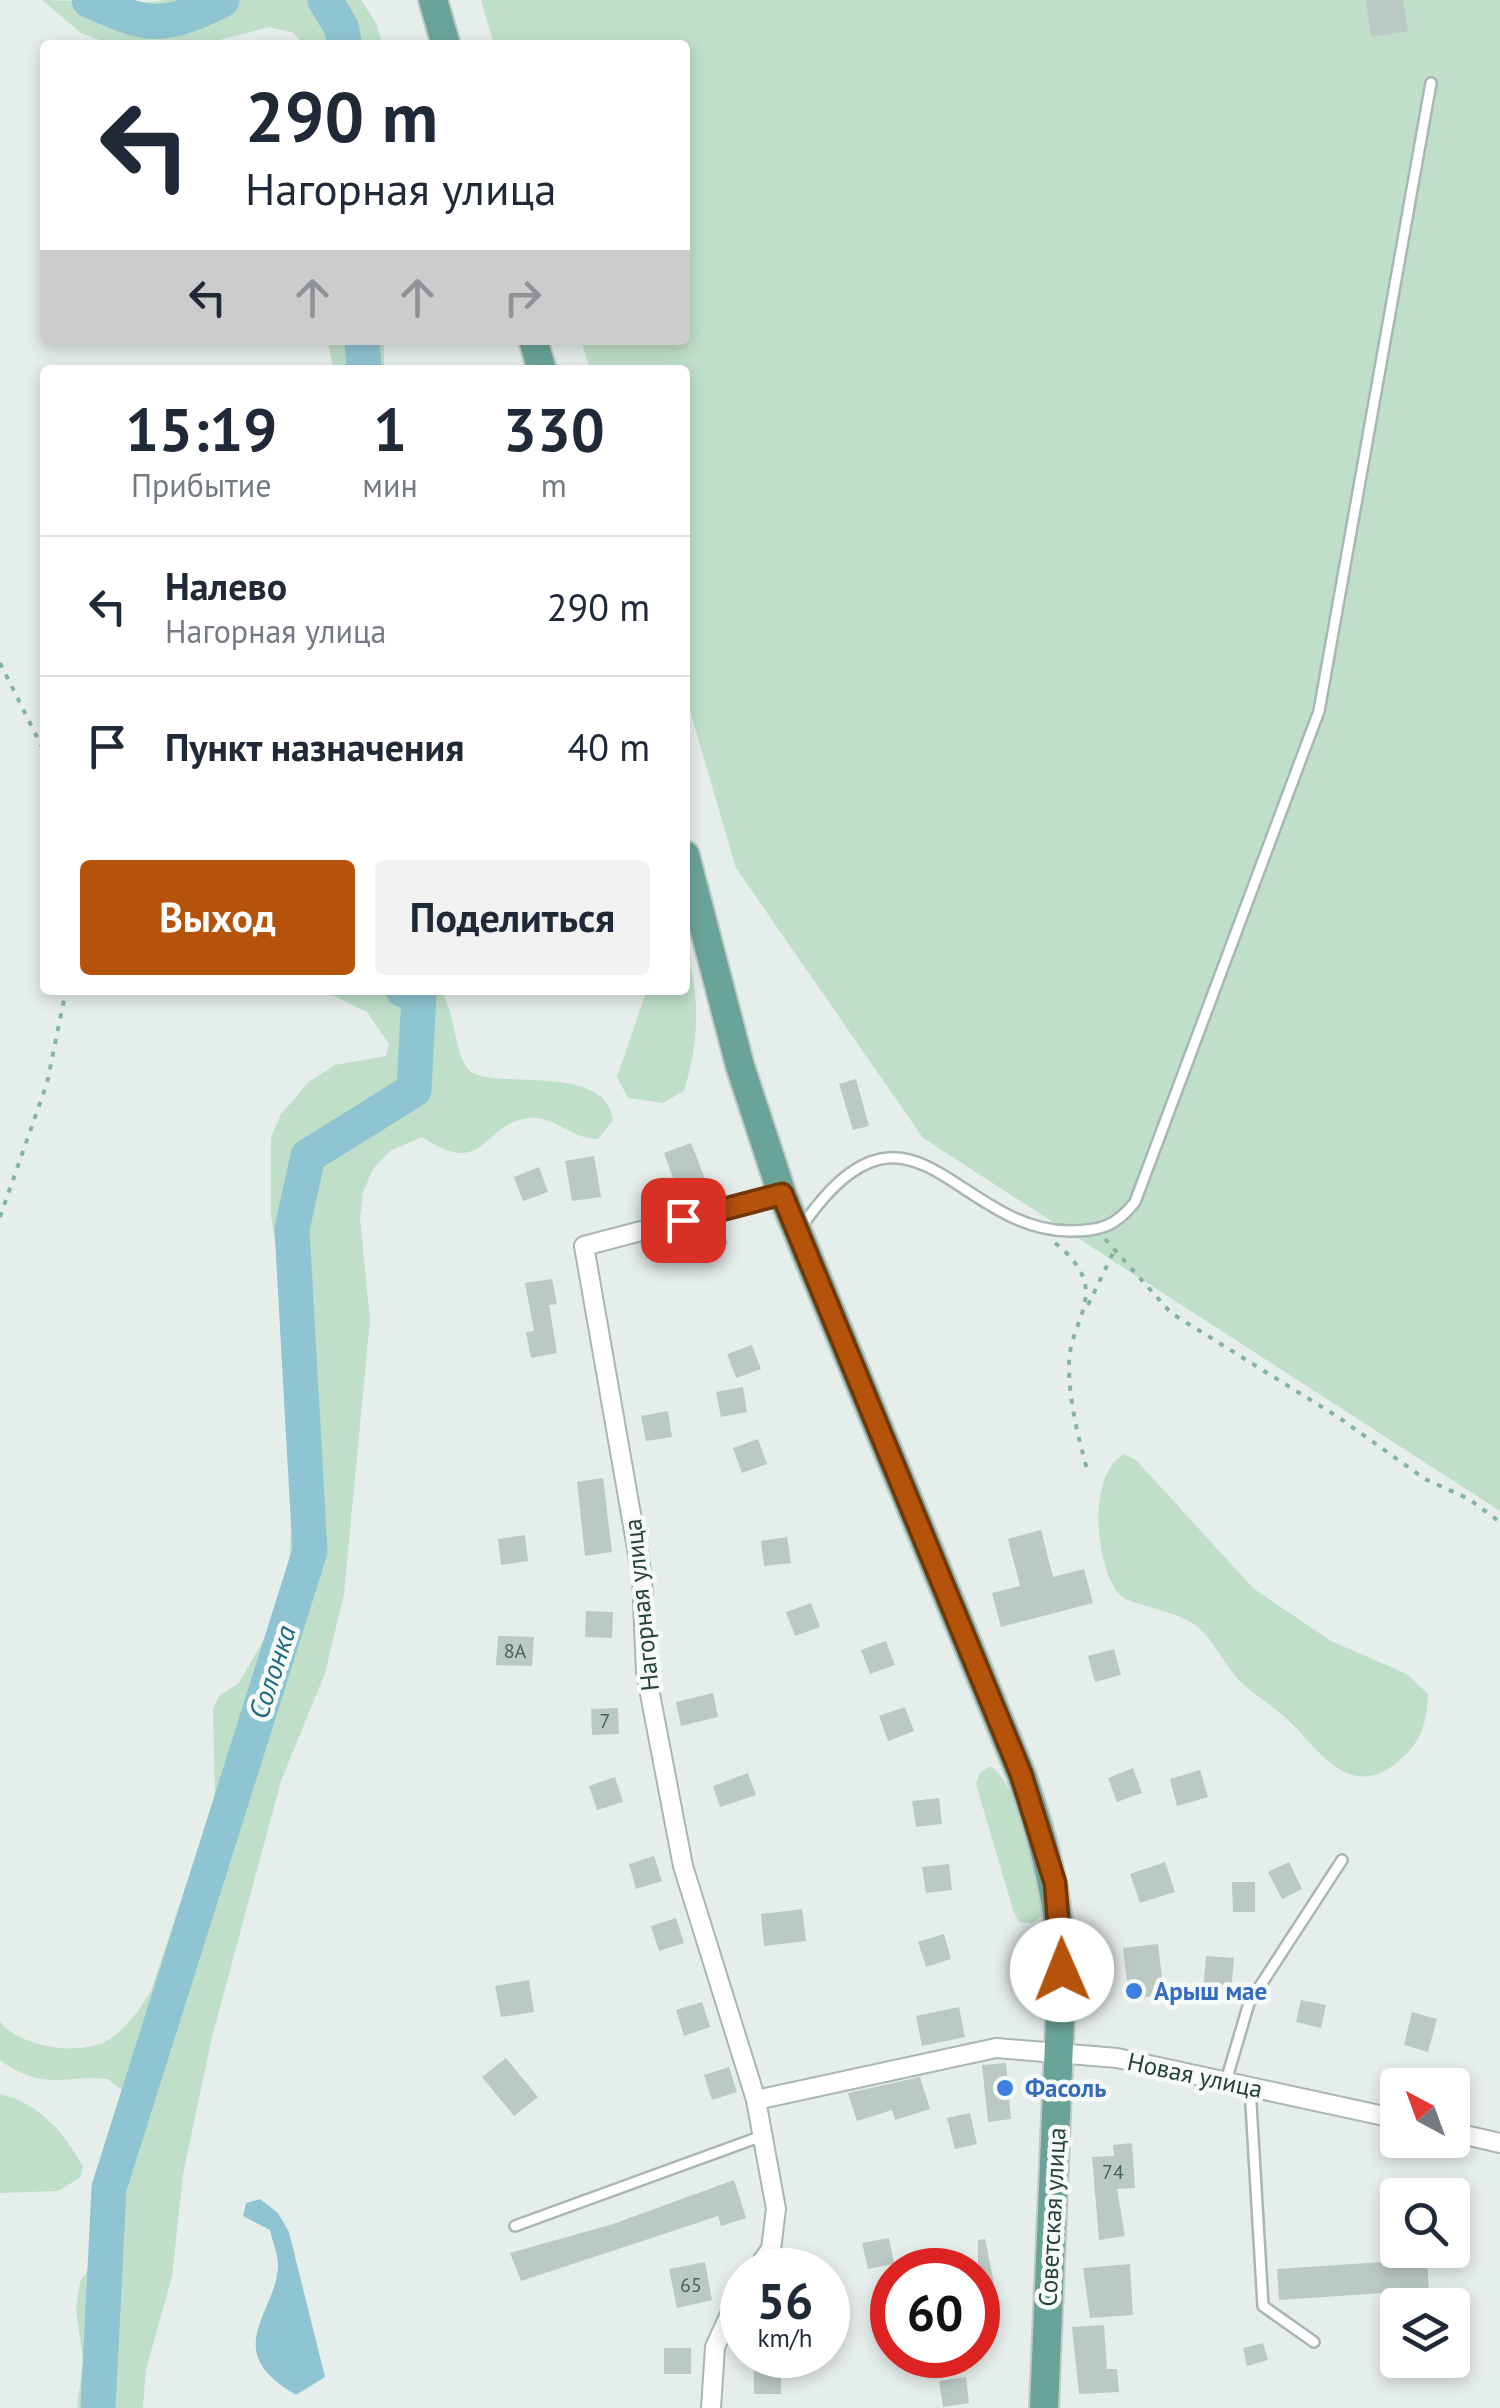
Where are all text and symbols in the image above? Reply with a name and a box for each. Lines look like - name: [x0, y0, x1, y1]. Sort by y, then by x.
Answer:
- text: 290 m: [245, 71, 438, 161]
- icon: left: [80, 80, 210, 210]
- text: Нагорная улица: [245, 159, 556, 217]
- icon: left: [180, 270, 235, 325]
- icon: ahead: [285, 270, 340, 325]
- icon: ahead: [390, 270, 445, 325]
- icon: right: [495, 270, 550, 325]
- text: 15:19: [125, 390, 277, 468]
- text: 1: [373, 390, 407, 468]
- text: 330: [503, 390, 605, 468]
- text: Прибытие: [131, 464, 271, 506]
- text: мин: [362, 464, 418, 506]
- text: m: [541, 464, 567, 506]
- text: Налево: [165, 561, 287, 610]
- icon: left: [80, 579, 135, 634]
- text: 290 m: [547, 582, 650, 631]
- text: Нагорная улица: [165, 610, 386, 652]
- icon: arrive: [80, 719, 135, 774]
- text: Пункт назначения: [165, 722, 464, 771]
- text: 40 m: [568, 722, 650, 771]
- button: Выход: [80, 860, 355, 975]
- button: Поделиться: [375, 860, 650, 975]
- pin: [641, 1178, 726, 1263]
- icon: arrive: [656, 1193, 711, 1248]
- street label: Нагорная улица: [616, 1517, 666, 1693]
- water label: Солонка: [239, 1620, 304, 1723]
- house number: 8А: [504, 1638, 527, 1664]
- house number: 7: [600, 1708, 610, 1734]
- position arrow: [1010, 1918, 1114, 2022]
- place label: Арыш мае: [1154, 1975, 1267, 2007]
- marker: Арыш мае: [1123, 1980, 1145, 2002]
- street label: Новая улица: [1125, 2045, 1265, 2105]
- north arrow: [1380, 2068, 1470, 2158]
- map controls: [1380, 2068, 1470, 2378]
- place label: Фасоль: [1025, 2072, 1106, 2104]
- marker: Фасоль: [994, 2077, 1016, 2099]
- street label: Советская улица: [1031, 2127, 1073, 2307]
- house number: 74: [1102, 2159, 1124, 2185]
- button: search: [1380, 2178, 1470, 2268]
- speed limit sign: 60: [870, 2248, 1000, 2378]
- text: 56: [757, 2268, 813, 2333]
- house number: 65: [680, 2272, 702, 2298]
- button: layers: [1380, 2288, 1470, 2378]
- text: km/h: [758, 2322, 812, 2354]

